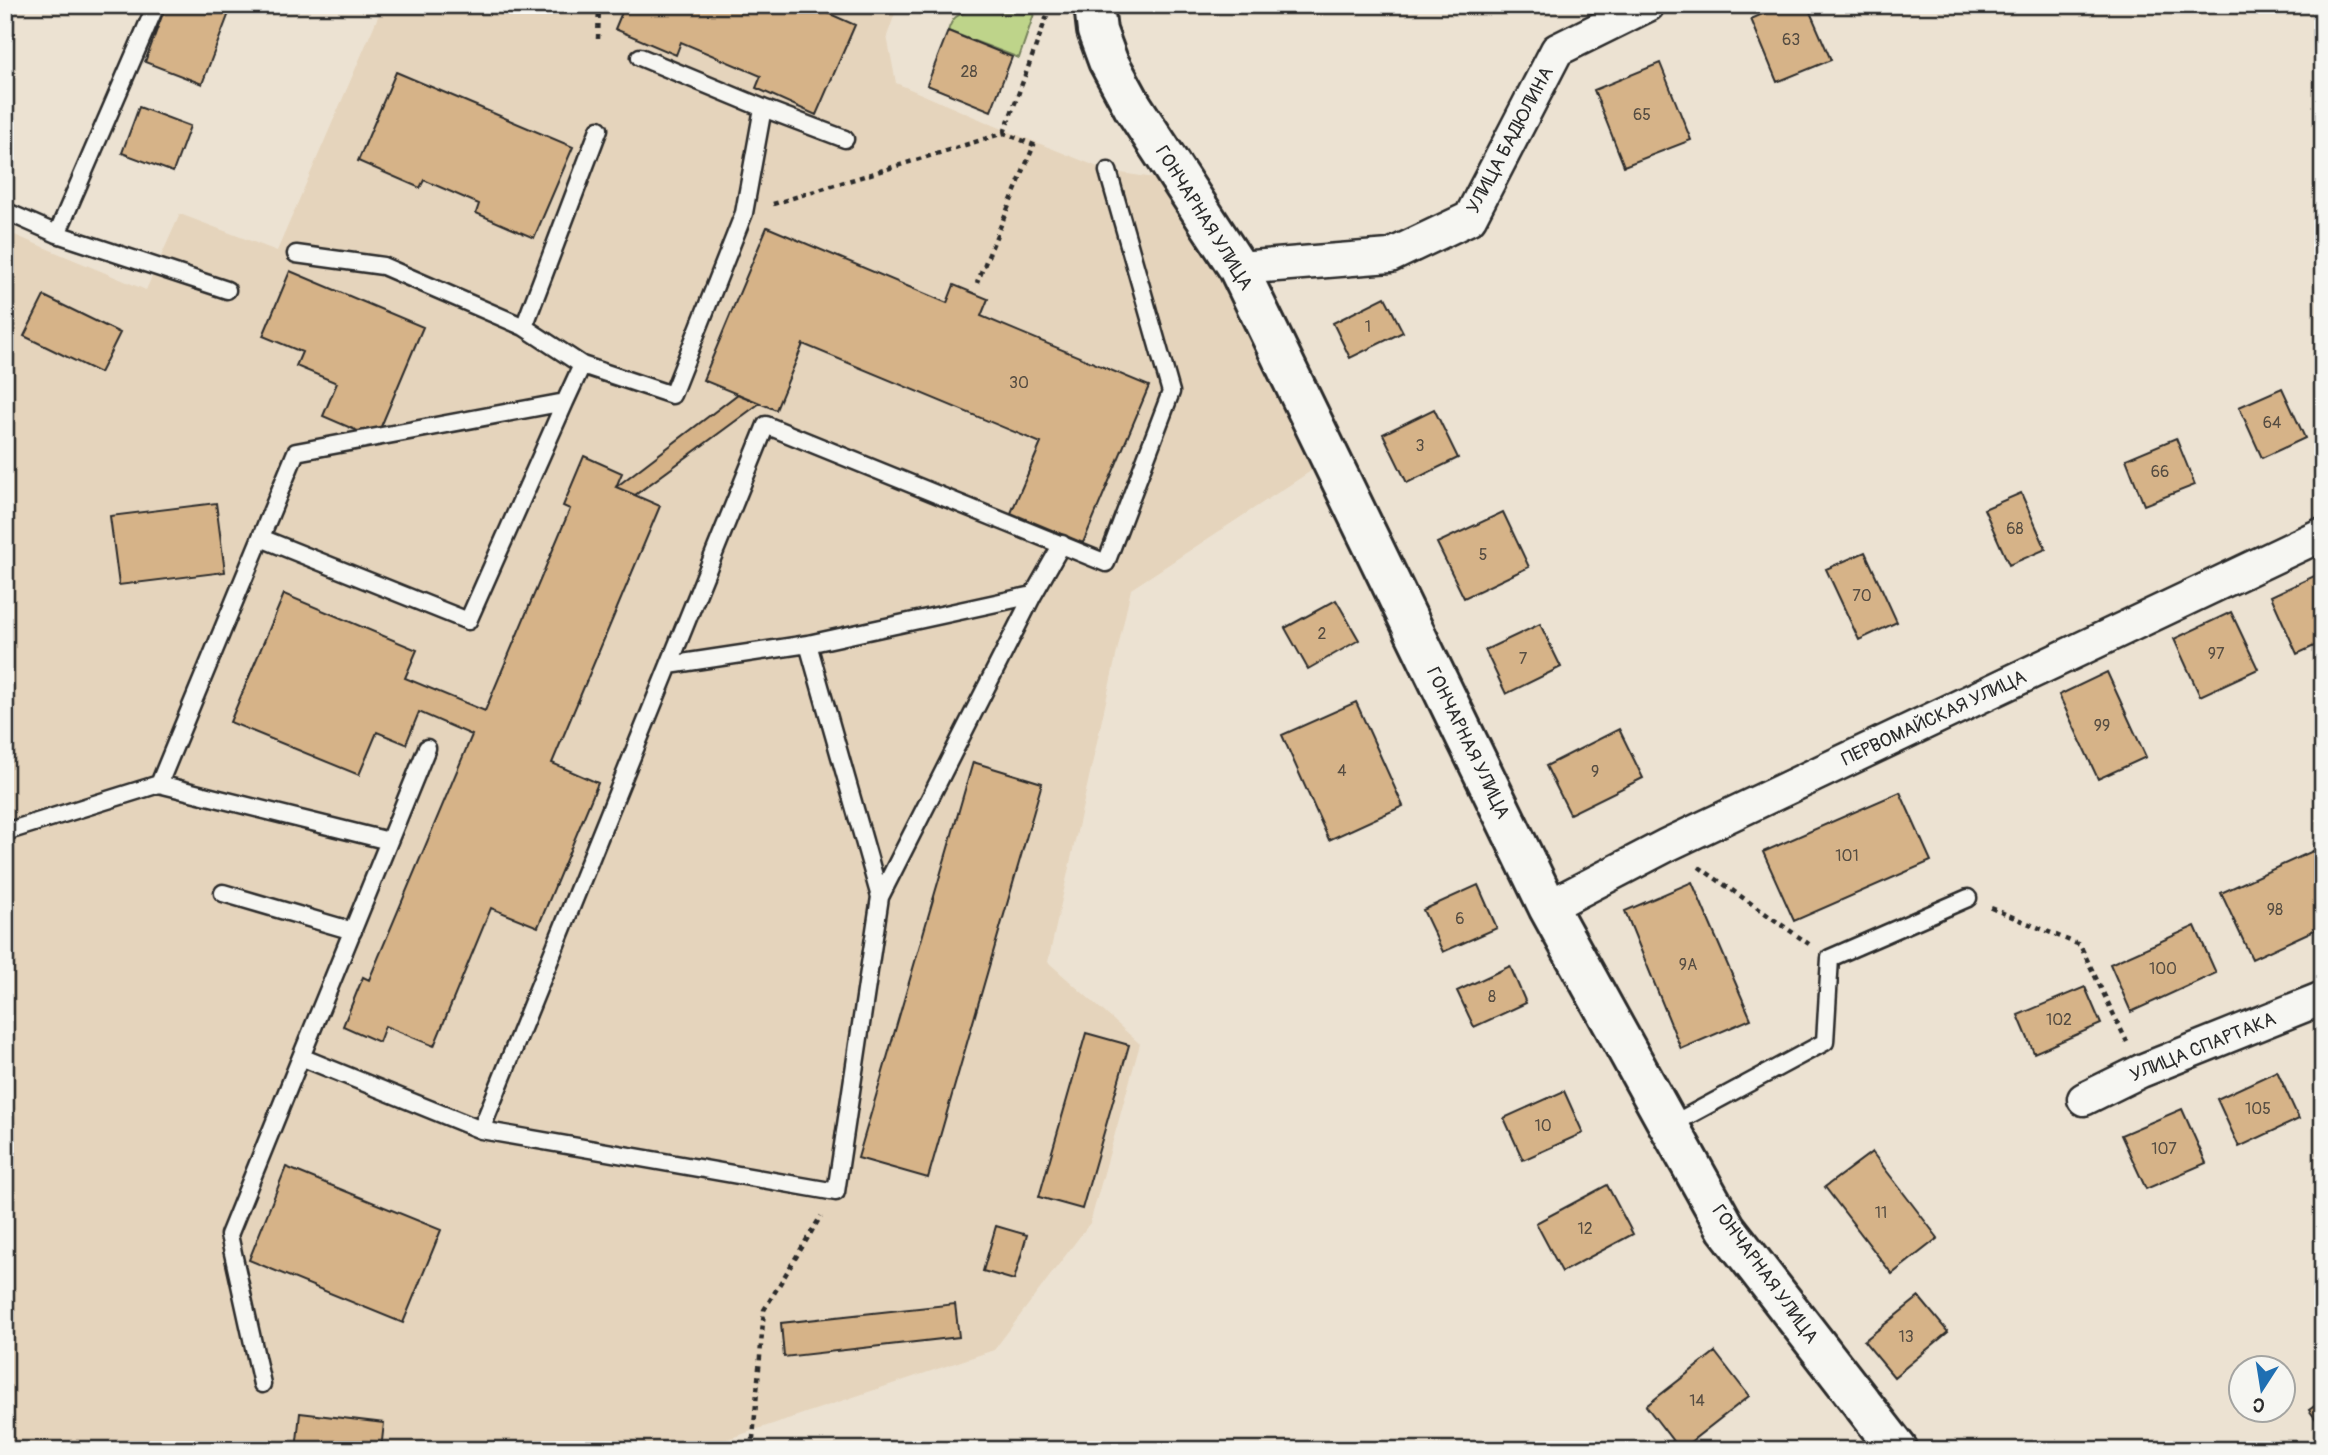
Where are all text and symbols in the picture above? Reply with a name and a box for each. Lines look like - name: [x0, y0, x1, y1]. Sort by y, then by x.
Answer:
- house number: 63: [1782, 30, 1800, 50]
- house number: 28: [960, 62, 978, 82]
- street label: УЛИЦА БАДЮЛИНА: [1461, 62, 1559, 218]
- house number: 65: [1633, 105, 1651, 125]
- street label: ГОНЧАРНАЯ УЛИЦА: [1150, 141, 1258, 295]
- house number: 1: [1365, 317, 1371, 337]
- house number: 30: [1009, 373, 1029, 393]
- house number: 64: [2263, 413, 2281, 433]
- house number: 3: [1416, 436, 1425, 456]
- house number: 66: [2151, 462, 2169, 482]
- house number: 68: [2006, 519, 2024, 539]
- house number: 5: [1479, 545, 1487, 565]
- house number: 70: [1852, 586, 1872, 606]
- house number: 2: [1318, 624, 1327, 644]
- house number: 97: [2208, 644, 2225, 664]
- house number: 7: [1519, 649, 1528, 669]
- street label: ГОНЧАРНАЯ УЛИЦА: [1421, 663, 1515, 823]
- street label: ПЕРВОМАЙСКАЯ УЛИЦА: [1838, 665, 2030, 771]
- house number: 99: [2094, 716, 2110, 736]
- house number: 4: [1337, 761, 1347, 781]
- house number: 9: [1591, 762, 1599, 782]
- house number: 101: [1835, 846, 1859, 866]
- house number: 98: [2267, 900, 2283, 920]
- house number: 6: [1455, 909, 1465, 929]
- house number: 9А: [1679, 955, 1697, 975]
- house number: 100: [2149, 959, 2177, 979]
- house number: 8: [1488, 987, 1496, 1007]
- street label: УЛИЦА СПАРТАКА: [2127, 1007, 2279, 1087]
- house number: 102: [2046, 1010, 2072, 1030]
- house number: 105: [2245, 1099, 2271, 1119]
- house number: 10: [1534, 1116, 1552, 1136]
- house number: 107: [2151, 1139, 2177, 1159]
- street label: ГОНЧАРНАЯ УЛИЦА: [1707, 1200, 1823, 1348]
- house number: 11: [1875, 1203, 1887, 1223]
- house number: 12: [1577, 1219, 1593, 1239]
- house number: 13: [1898, 1327, 1914, 1347]
- north arrow: [2226, 1354, 2296, 1424]
- house number: 14: [1689, 1391, 1705, 1411]
- text: С: [2250, 1392, 2267, 1418]

